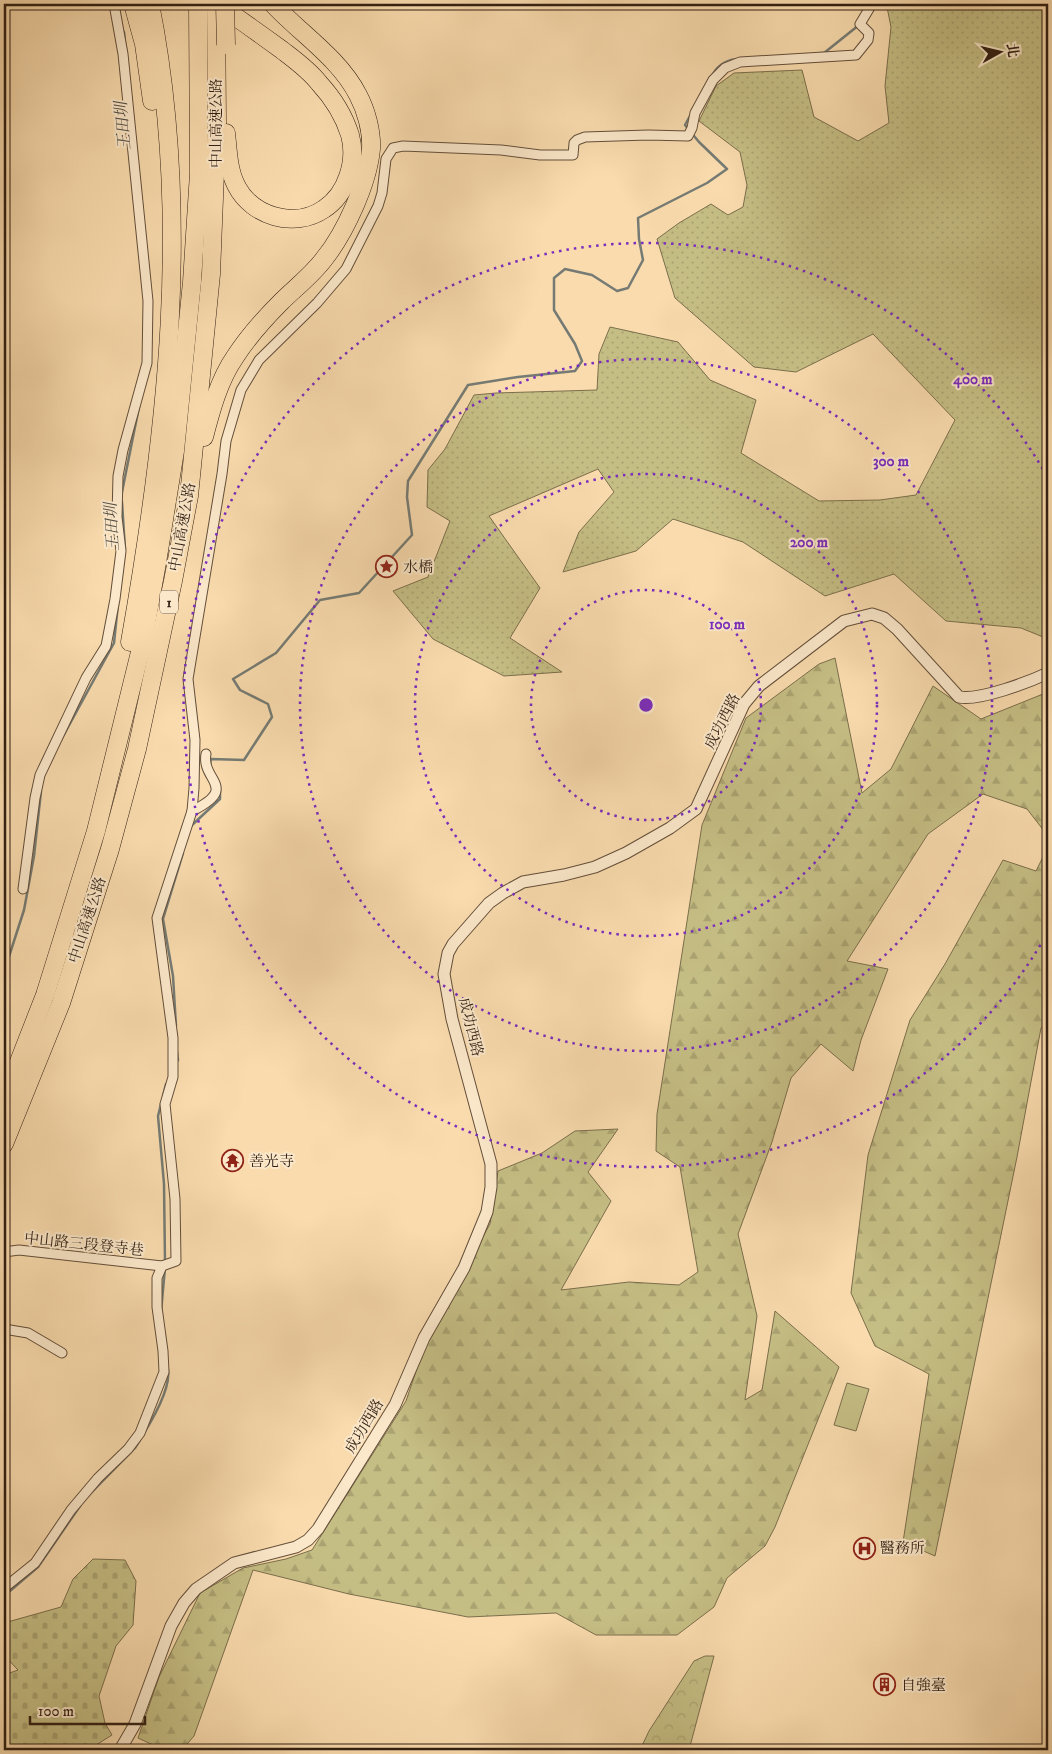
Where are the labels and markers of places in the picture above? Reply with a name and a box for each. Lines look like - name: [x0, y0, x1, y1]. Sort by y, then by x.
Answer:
- place icon: 水橋: [375, 555, 399, 579]
- place label: 水橋: [403, 558, 433, 577]
- centre of rings: [637, 696, 655, 714]
- temple icon: 善光寺: [221, 1149, 245, 1173]
- place label: 善光寺: [249, 1152, 294, 1171]
- hospital icon: 醫務所: [852, 1536, 876, 1560]
- place label: 醫務所: [880, 1539, 925, 1558]
- building icon: 自強臺: [873, 1673, 897, 1697]
- place label: 自強臺: [901, 1676, 946, 1695]

